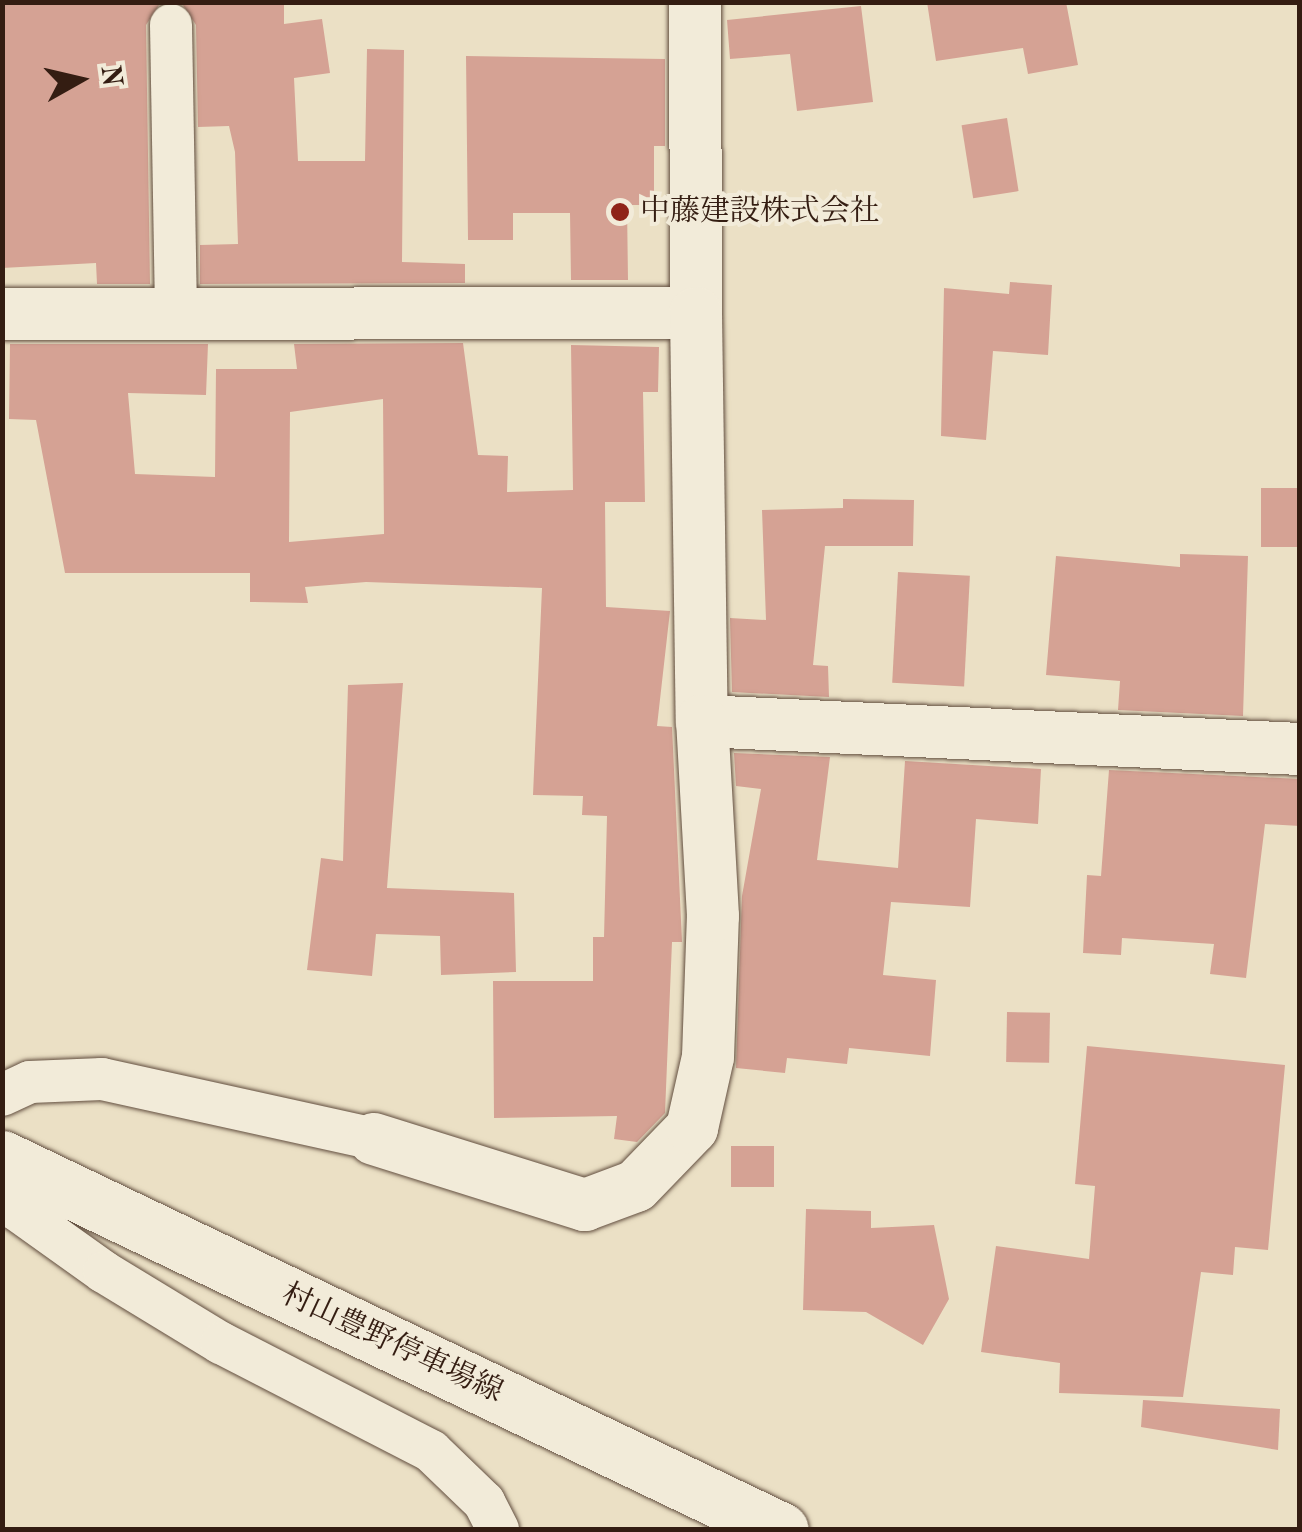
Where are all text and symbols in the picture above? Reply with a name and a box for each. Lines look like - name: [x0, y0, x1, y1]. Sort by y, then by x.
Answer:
- north arrow: [30, 30, 130, 130]
- text: N: [94, 63, 125, 88]
- place label: 中藤建設株式会社: [640, 194, 880, 230]
- marker: 中藤建設株式会社: [609, 201, 631, 223]
- street label: 村山豊野停車場線: [276, 1277, 508, 1411]

